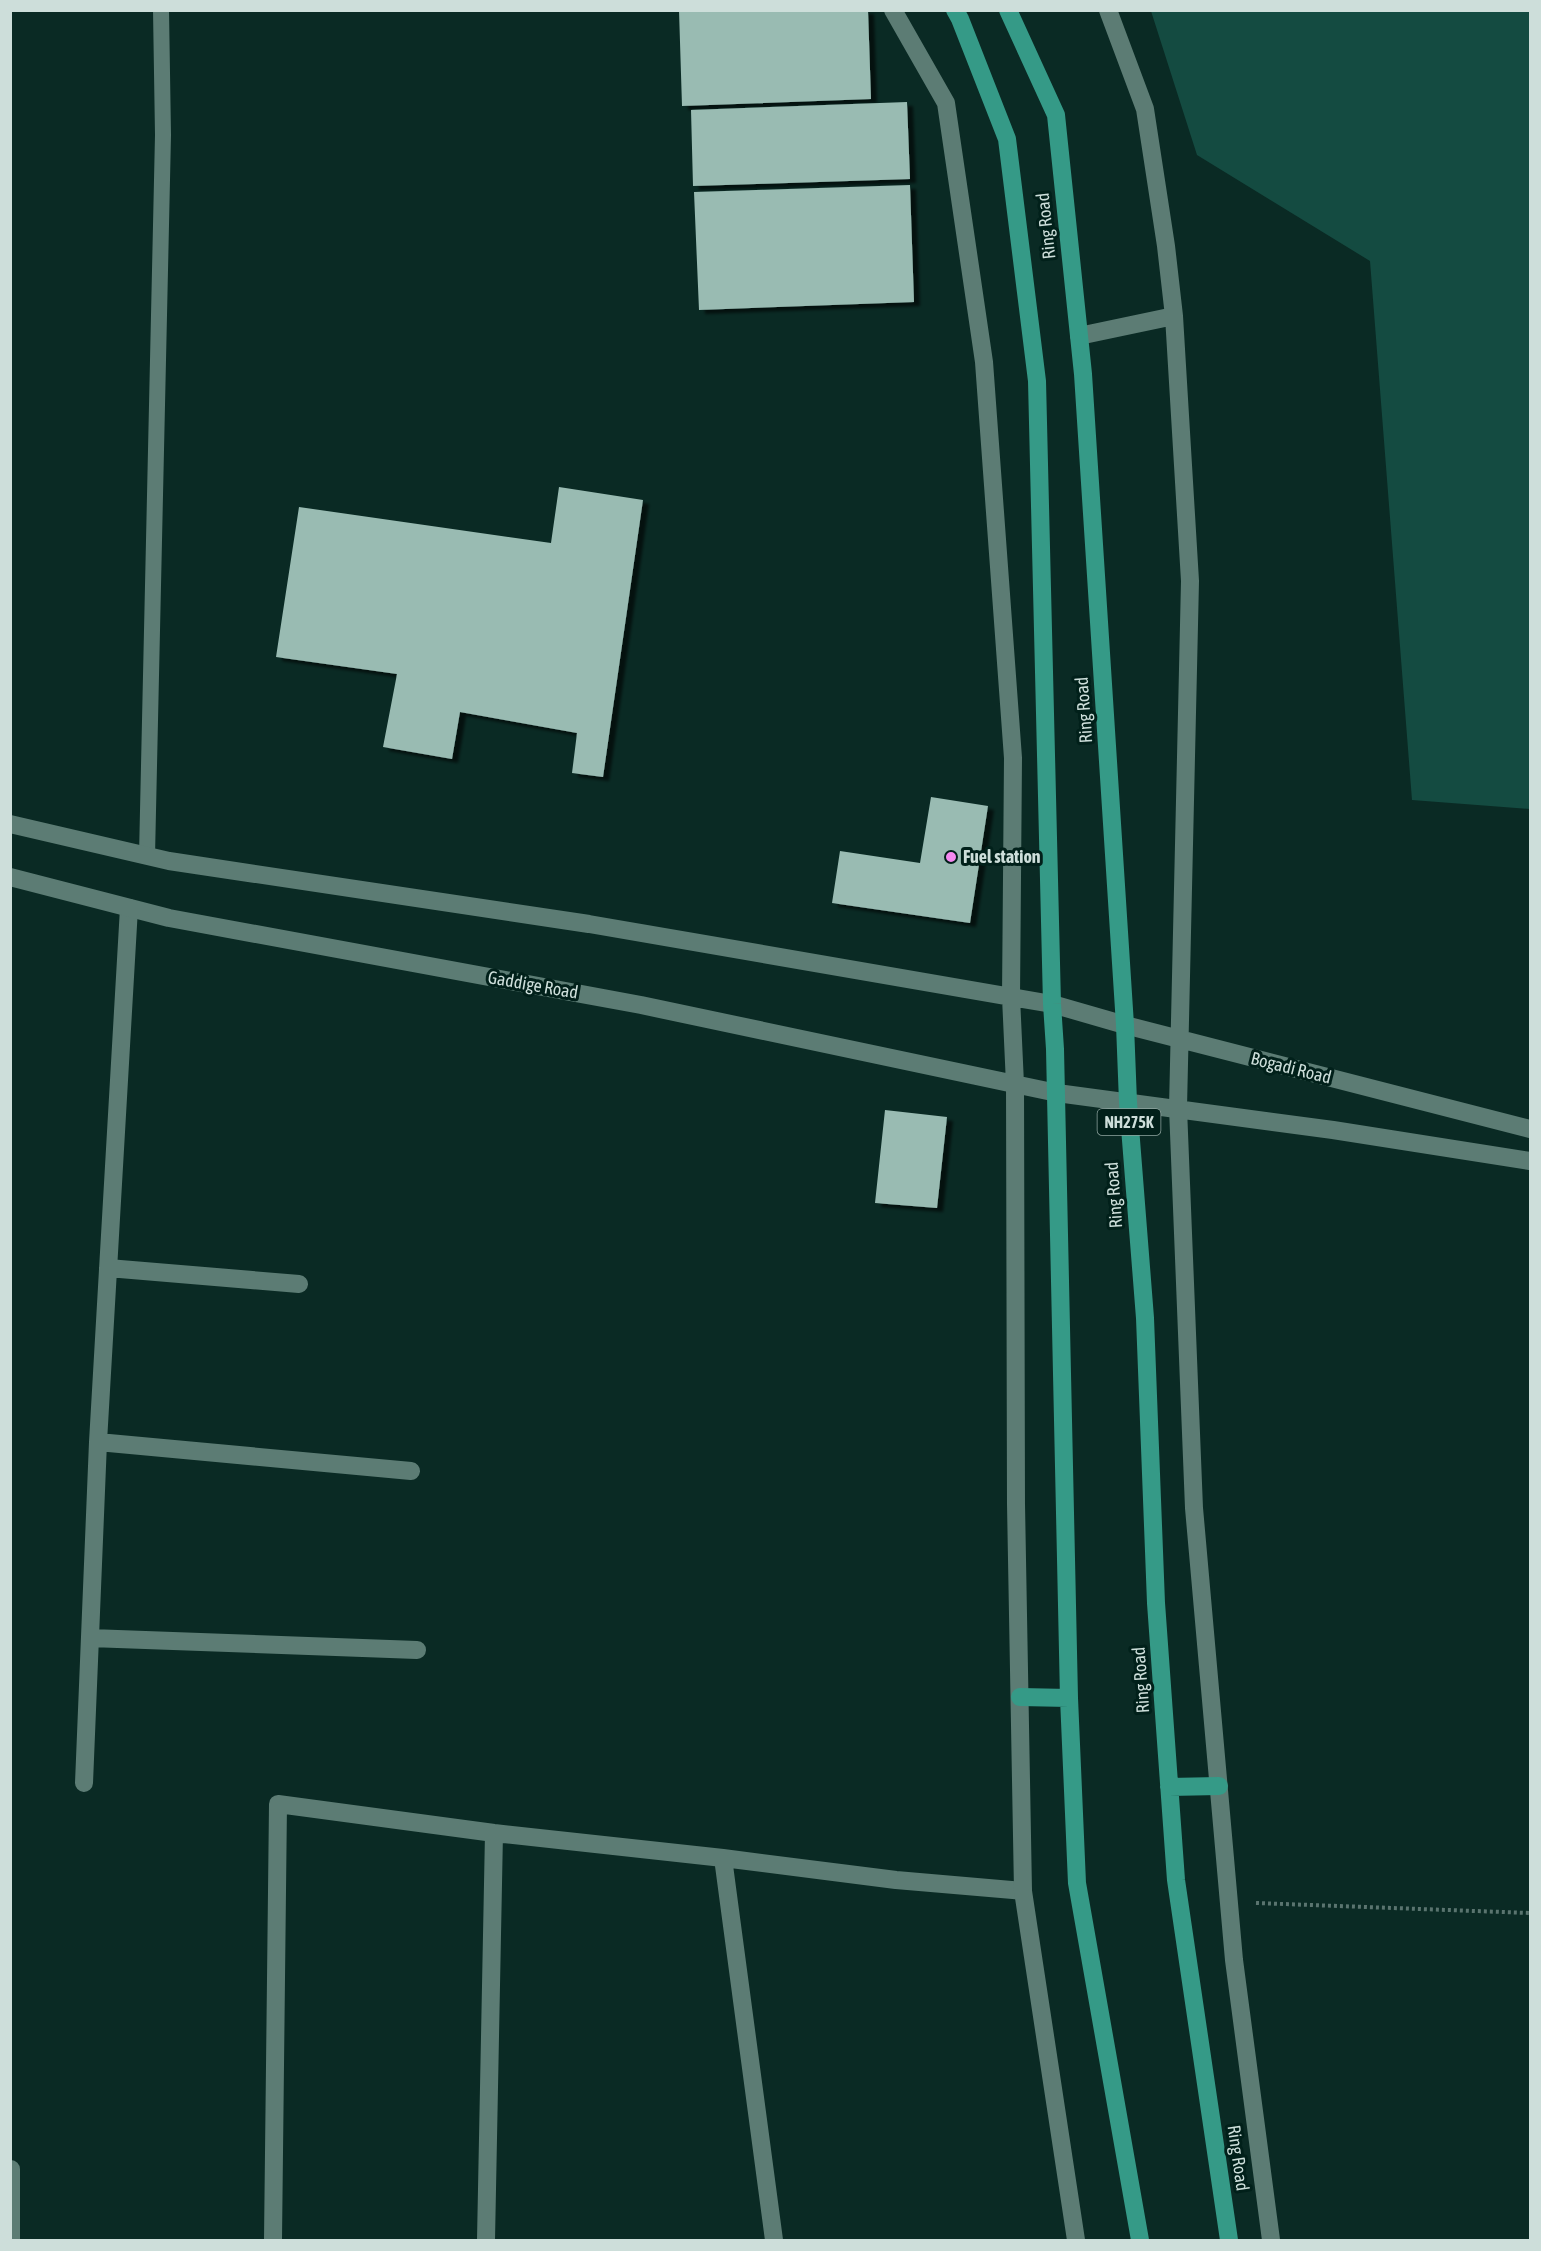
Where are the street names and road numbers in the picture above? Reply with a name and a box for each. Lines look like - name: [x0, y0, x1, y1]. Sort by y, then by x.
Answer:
- street label: Ring Road: [1032, 192, 1059, 260]
- street label: Ring Road: [1071, 676, 1096, 744]
- street label: Gaddige Road: [486, 966, 580, 1003]
- street label: Bogadi Road: [1249, 1047, 1334, 1088]
- road number: NH275K: [1098, 1109, 1160, 1135]
- street label: Ring Road: [1101, 1161, 1126, 1229]
- street label: Ring Road: [1128, 1646, 1153, 1714]
- street label: Ring Road: [1223, 2124, 1254, 2192]

